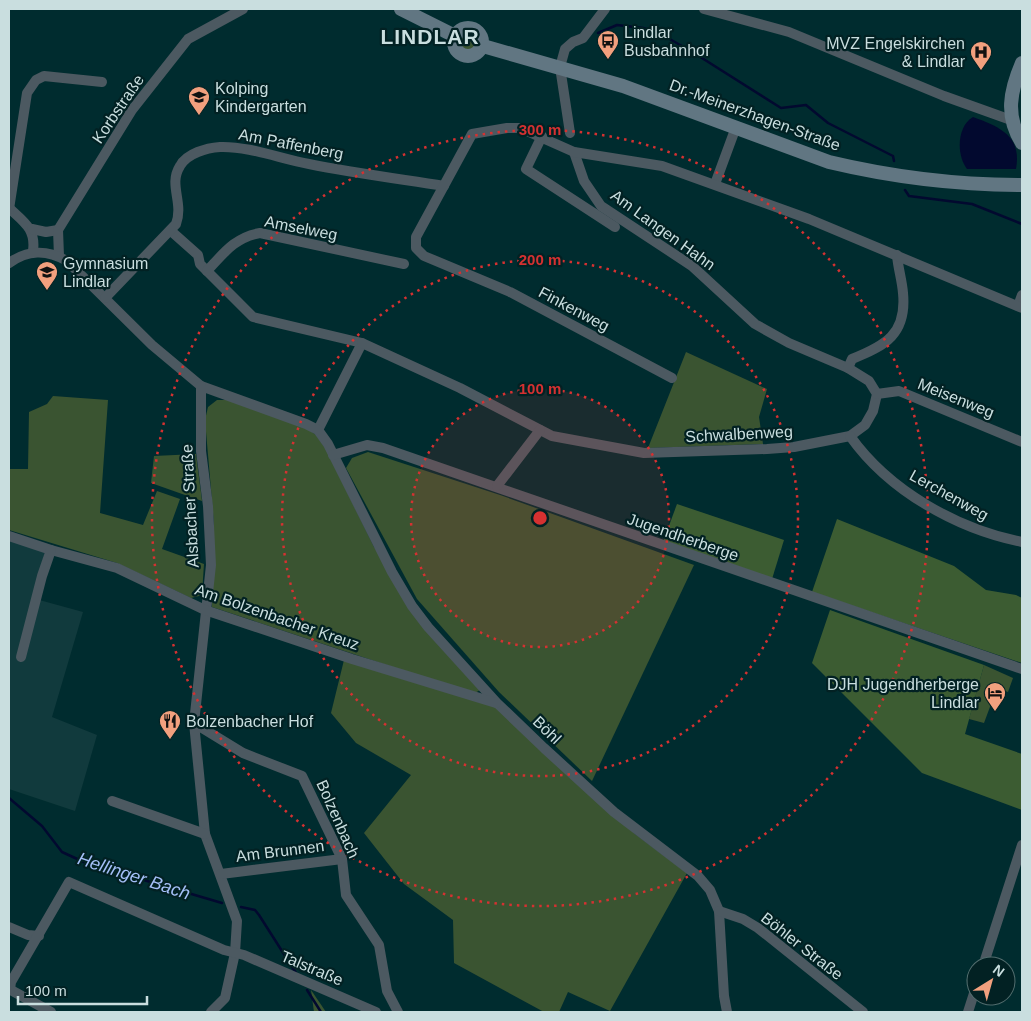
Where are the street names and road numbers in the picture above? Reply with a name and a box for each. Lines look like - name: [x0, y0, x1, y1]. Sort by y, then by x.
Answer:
- street label: Korbstraße: [89, 71, 147, 147]
- street label: Dr.-Meinerzhagen-Straße: [667, 76, 843, 154]
- street label: Am Paffenberg: [237, 126, 345, 162]
- street label: Am Langen Hahn: [608, 187, 718, 273]
- street label: Amselweg: [263, 213, 339, 243]
- street label: Finkenweg: [536, 283, 612, 335]
- street label: Meisenweg: [915, 375, 997, 421]
- street label: Schwalbenweg: [685, 423, 793, 445]
- street label: Alsbacher Straße: [178, 444, 202, 568]
- street label: Lerchenweg: [907, 466, 991, 524]
- street label: Jugendherberge: [625, 510, 741, 564]
- street label: Am Bolzenbacher Kreuz: [193, 581, 361, 653]
- street label: Böhl: [530, 713, 564, 747]
- street label: Bolzenbach: [313, 777, 363, 861]
- street label: Am Brunnen: [235, 837, 325, 865]
- street label: Böhler Straße: [758, 909, 846, 983]
- street label: Talstraße: [278, 947, 346, 989]

